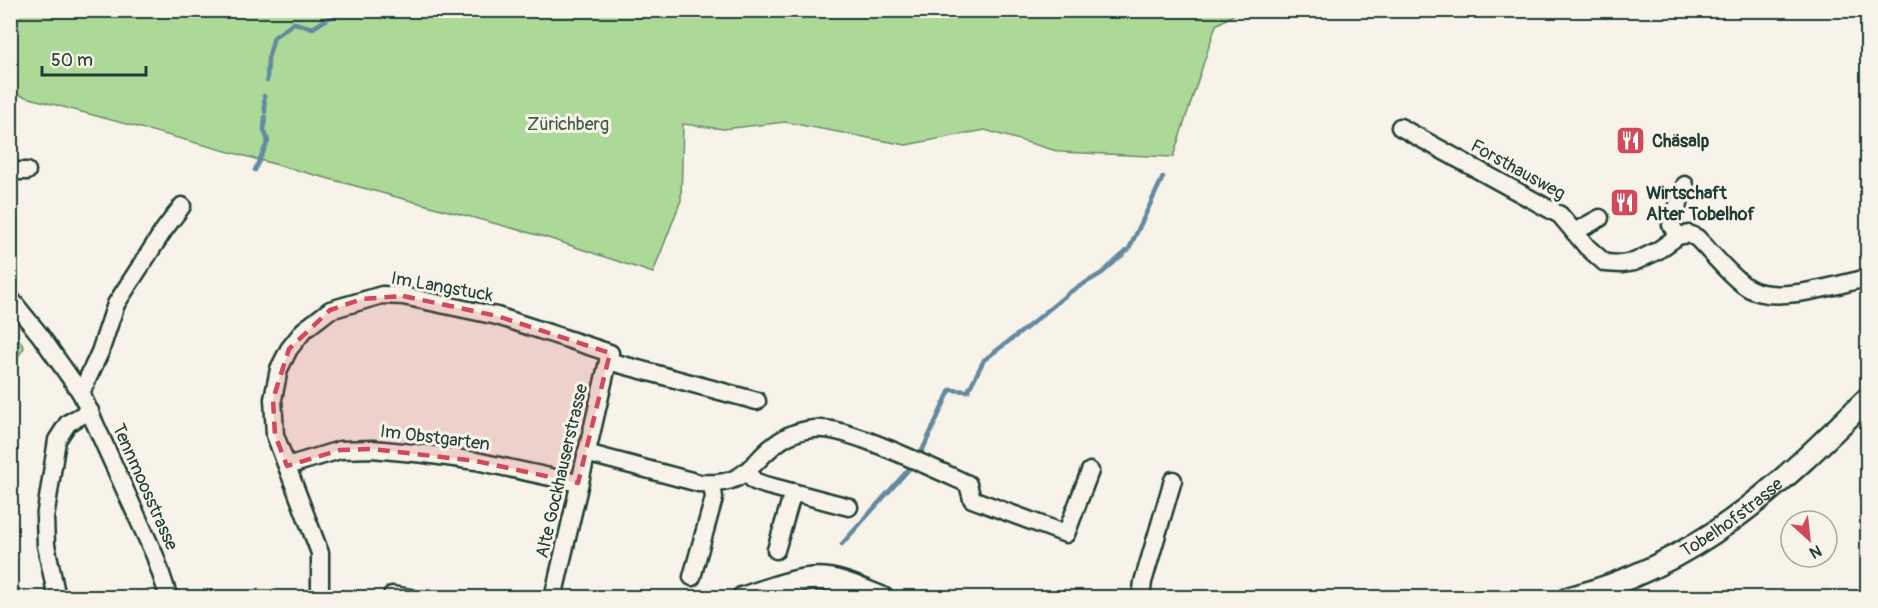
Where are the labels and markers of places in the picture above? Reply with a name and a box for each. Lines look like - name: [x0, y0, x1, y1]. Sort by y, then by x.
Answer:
- restaurant icon: Chäsalp: [1615, 125, 1647, 157]
- place label: Chäsalp: [1652, 130, 1710, 153]
- place label: Wirtschaft Alter Tobelhof: [1646, 182, 1755, 226]
- restaurant icon: Wirtschaft Alter Tobelhof: [1609, 187, 1641, 219]

